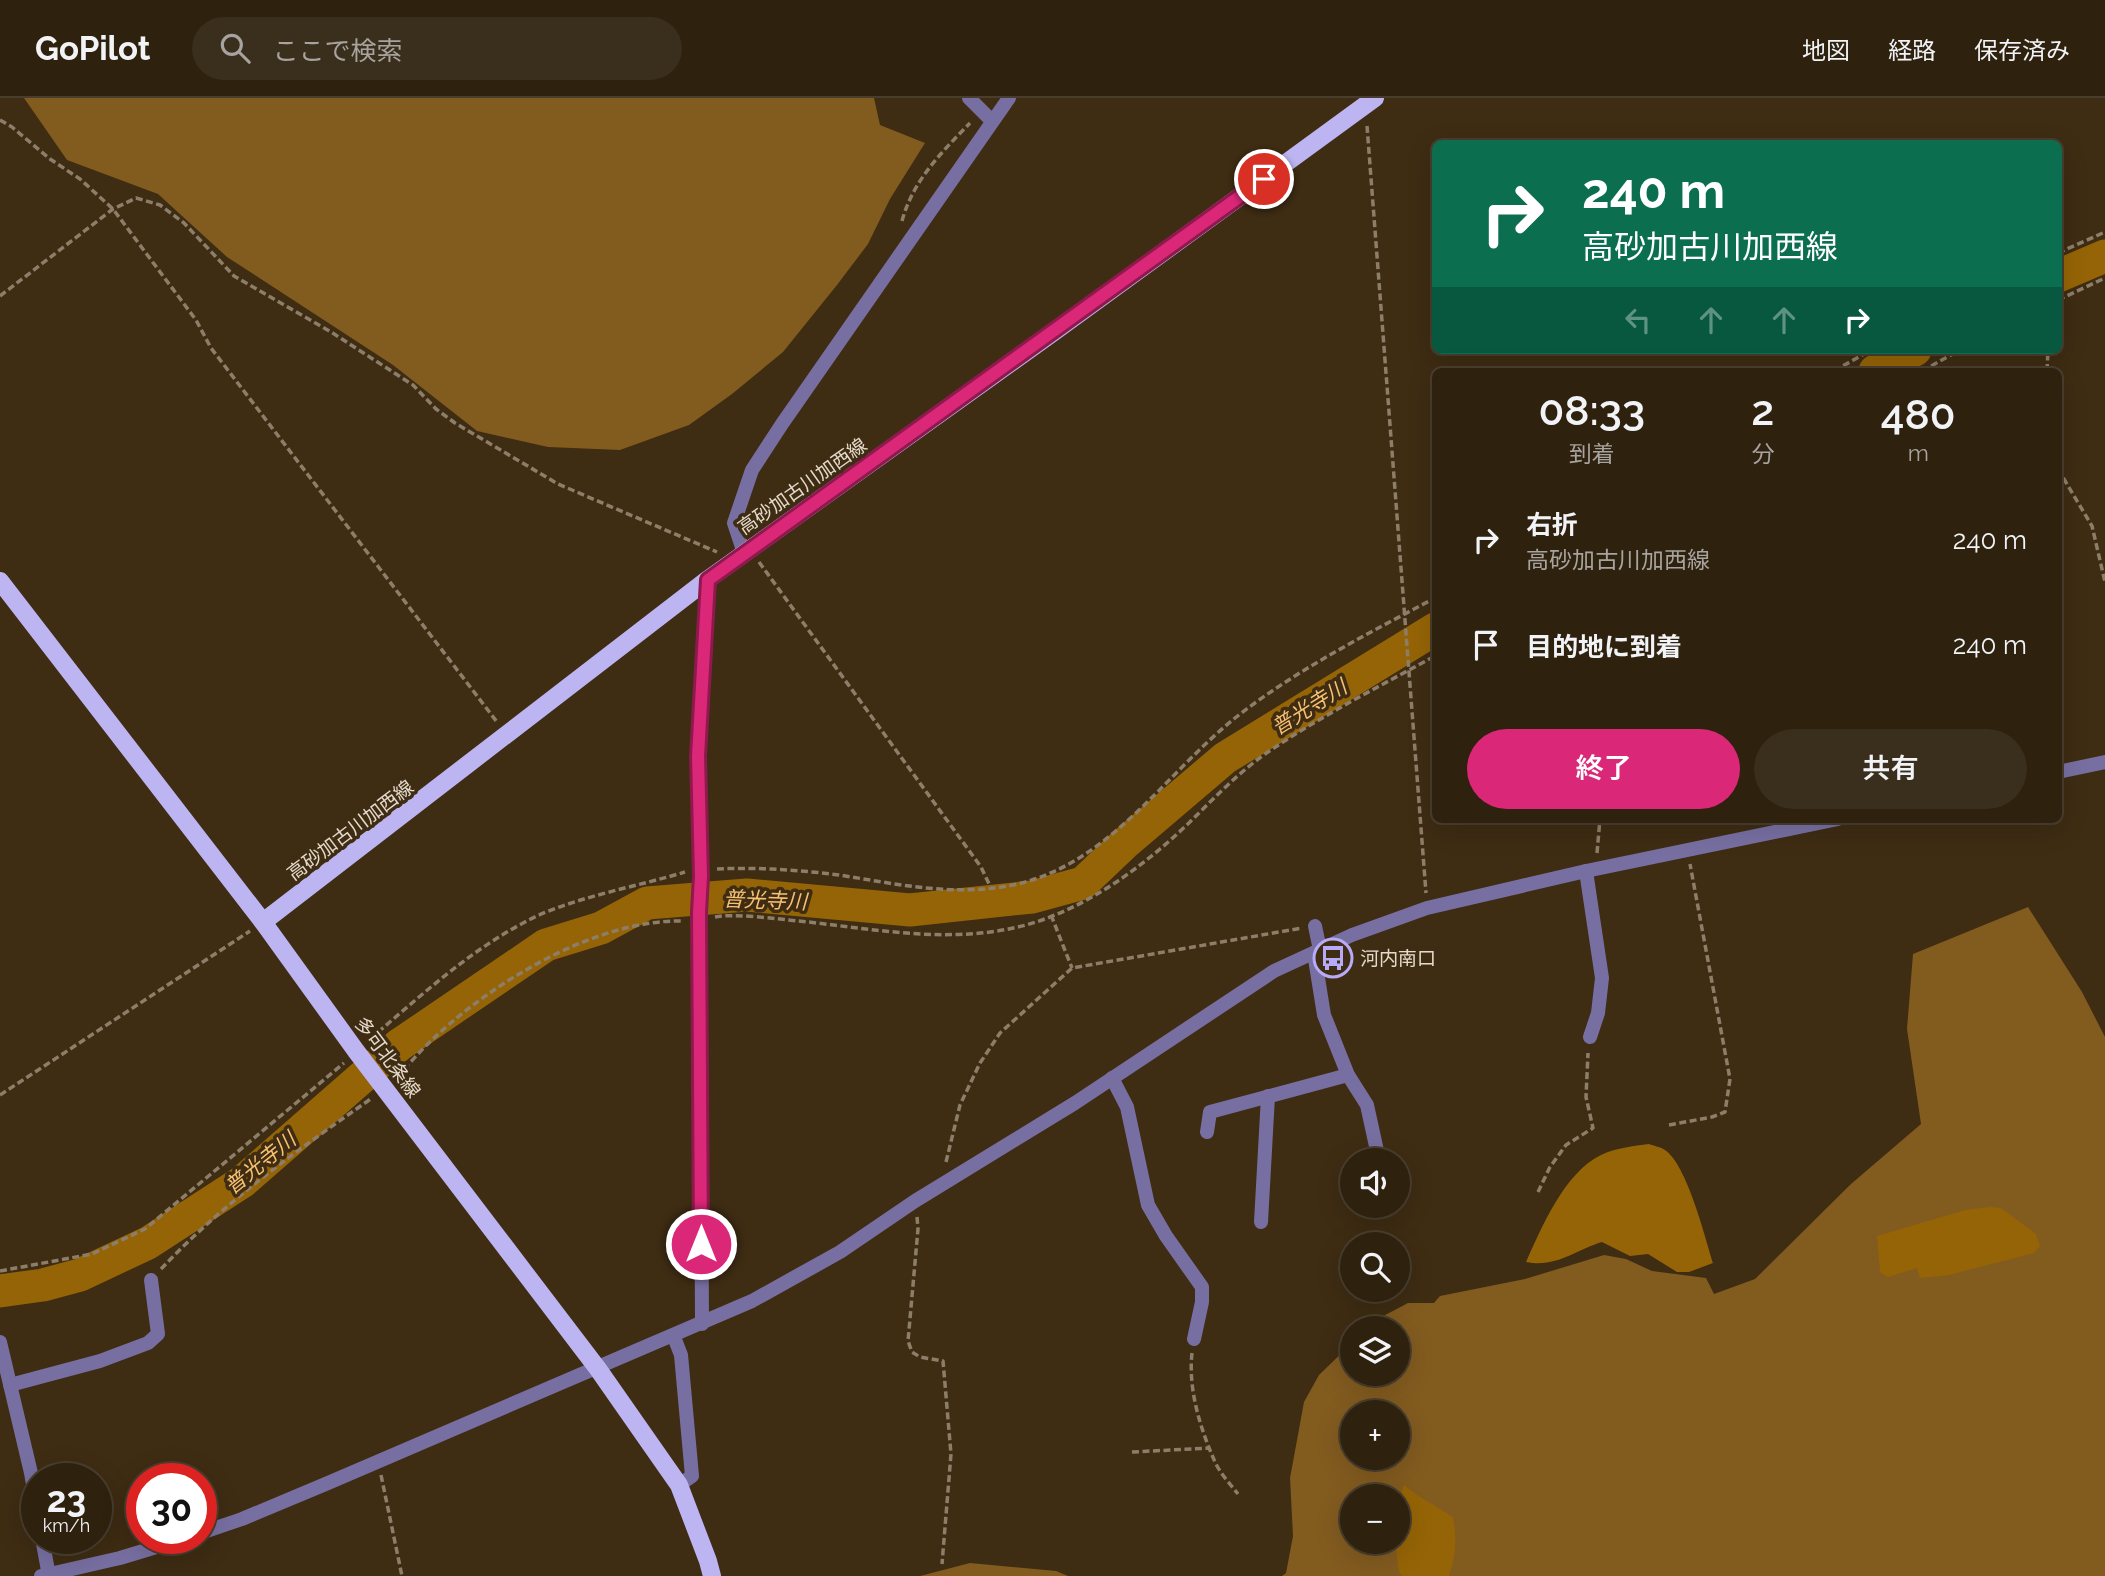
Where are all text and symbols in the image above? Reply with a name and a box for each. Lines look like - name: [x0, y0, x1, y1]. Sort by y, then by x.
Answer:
- search box: [192, 17, 682, 80]
- text: GoPilot: [35, 29, 150, 68]
- icon: search: [216, 29, 254, 67]
- text: ここで検索: [272, 36, 402, 66]
- text: 地図: [1802, 36, 1850, 65]
- text: 経路: [1888, 36, 1936, 65]
- text: 保存済み: [1974, 36, 2070, 65]
- pin: [1234, 149, 1294, 209]
- icon: arrive: [1245, 160, 1283, 198]
- text: 240 m: [1582, 162, 1725, 219]
- icon: right: [1467, 168, 1558, 259]
- text: 高砂加古川加西線: [1582, 228, 1838, 265]
- icon: left: [1619, 301, 1657, 339]
- icon: ahead: [1692, 301, 1730, 339]
- icon: ahead: [1765, 301, 1803, 339]
- icon: right: [1838, 301, 1876, 339]
- text: 08:33: [1538, 386, 1645, 435]
- text: 2: [1751, 386, 1774, 435]
- text: 480: [1881, 390, 1956, 439]
- street label: 高砂加古川加西線: [733, 433, 871, 539]
- text: m: [1908, 439, 1929, 466]
- text: 到着: [1569, 440, 1615, 467]
- text: 分: [1751, 440, 1774, 467]
- text: 右折: [1526, 510, 1578, 540]
- icon: right: [1467, 521, 1505, 559]
- text: 240 m: [1953, 525, 2027, 555]
- text: 高砂加古川加西線: [1526, 546, 1710, 573]
- icon: arrive: [1467, 626, 1505, 664]
- text: 240 m: [1953, 630, 2027, 660]
- text: 目的地に到着: [1526, 632, 1682, 662]
- water label: 普光寺川: [1267, 673, 1353, 740]
- button: 終了: [1467, 729, 1740, 809]
- button: 共有: [1754, 729, 2027, 809]
- street label: 高砂加古川加西線: [283, 775, 417, 885]
- water label: 普光寺川: [723, 886, 809, 914]
- bus stop icon: 河内南口: [1312, 937, 1354, 979]
- place label: 河内南口: [1360, 947, 1436, 969]
- street label: 多可北条線: [351, 1012, 425, 1102]
- water label: 普光寺川: [219, 1126, 302, 1199]
- map controls: [1340, 1148, 1410, 1554]
- button: sound: [1340, 1148, 1410, 1218]
- position arrow: [664, 1207, 738, 1281]
- button: search: [1340, 1232, 1410, 1302]
- button: layers: [1340, 1316, 1410, 1386]
- button: +: [1340, 1400, 1410, 1470]
- speed limit sign: 30: [126, 1463, 217, 1554]
- text: 23: [47, 1479, 86, 1520]
- button: −: [1340, 1484, 1410, 1554]
- text: km/h: [43, 1515, 90, 1536]

